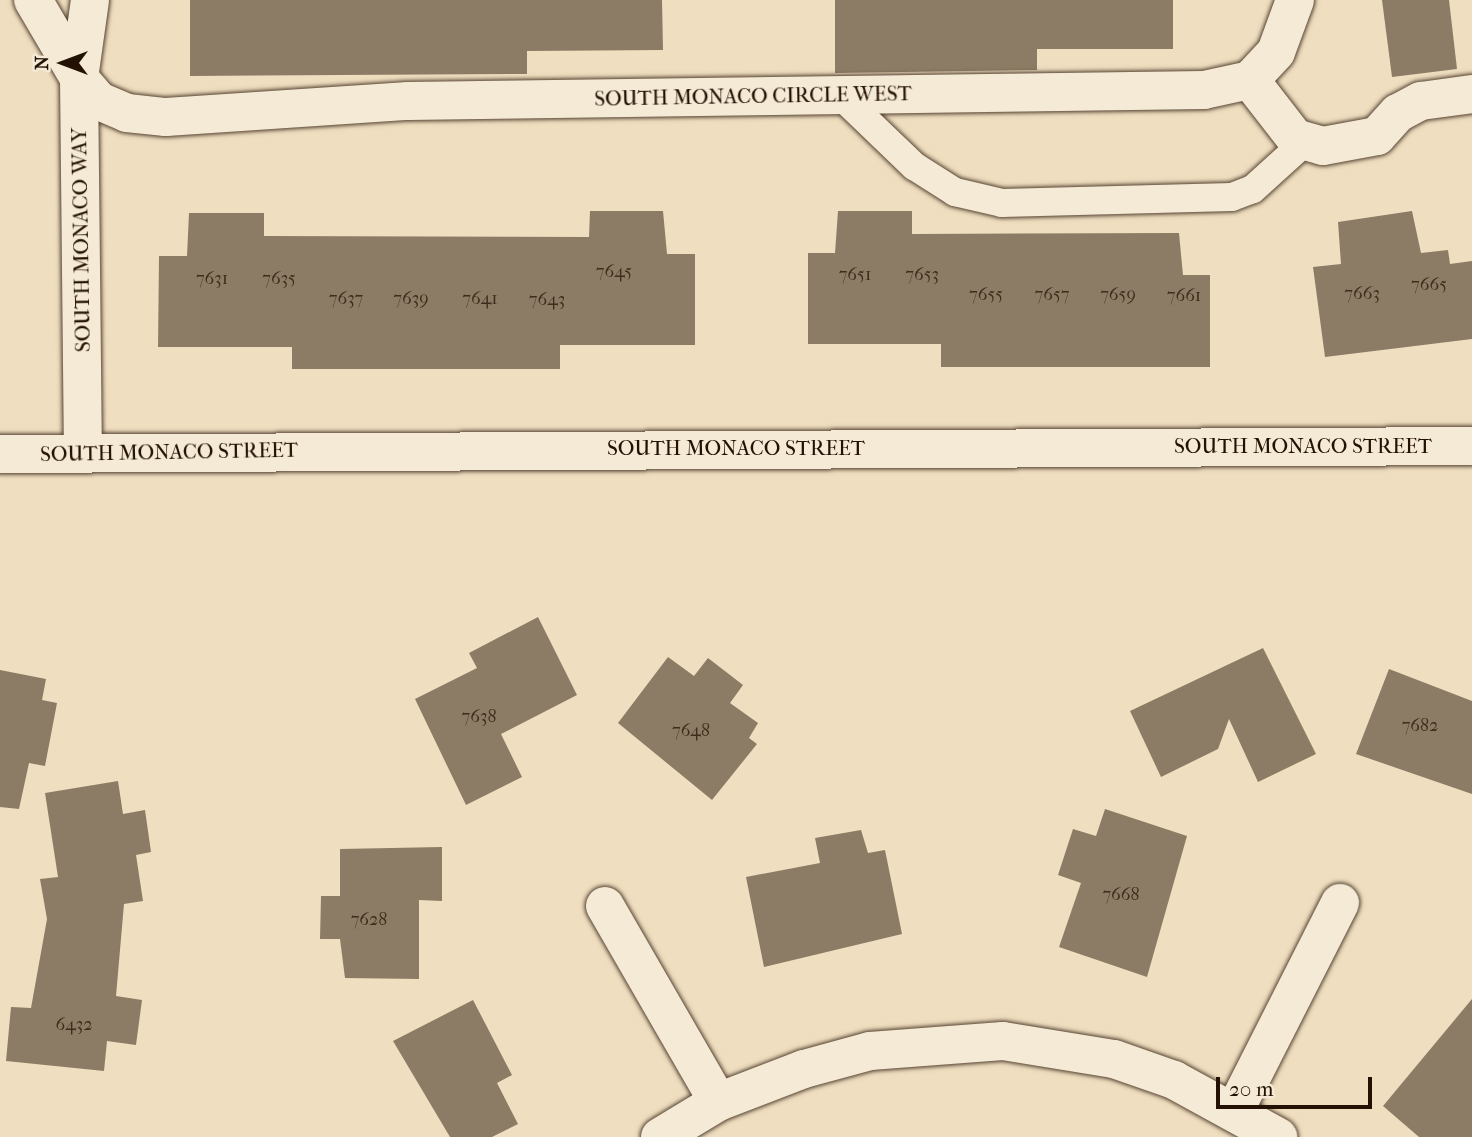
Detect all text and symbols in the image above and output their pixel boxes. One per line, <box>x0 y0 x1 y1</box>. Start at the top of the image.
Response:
north arrow <box>28 28 98 98</box>
text: N <box>31 56 53 70</box>
street label: SOUTH MONACO CIRCLE WEST <box>594 81 912 111</box>
street label: SOUTH MONACO WAY <box>66 128 96 352</box>
house number: 7645 <box>596 261 632 283</box>
house number: 7651 <box>839 264 871 286</box>
house number: 7653 <box>905 264 939 286</box>
house number: 7631 <box>196 268 228 290</box>
house number: 7635 <box>262 268 296 290</box>
house number: 7665 <box>1411 274 1447 296</box>
house number: 7663 <box>1344 283 1380 305</box>
house number: 7655 <box>969 284 1003 306</box>
house number: 7657 <box>1035 284 1069 306</box>
house number: 7659 <box>1100 284 1136 306</box>
house number: 7661 <box>1167 285 1201 307</box>
house number: 7637 <box>329 288 363 310</box>
house number: 7639 <box>393 288 429 310</box>
house number: 7641 <box>462 288 498 310</box>
house number: 7643 <box>529 289 565 311</box>
street label: SOUTH MONACO STREET <box>1174 433 1432 459</box>
street label: SOUTH MONACO STREET <box>607 435 865 461</box>
street label: SOUTH MONACO STREET <box>40 437 298 467</box>
house number: 7638 <box>462 706 496 728</box>
house number: 7682 <box>1402 715 1438 737</box>
house number: 7648 <box>672 720 710 742</box>
house number: 7668 <box>1102 884 1140 906</box>
house number: 7628 <box>351 909 387 931</box>
house number: 6432 <box>56 1014 92 1036</box>
scale bar <box>1220 1064 1376 1108</box>
text: 20 m <box>1229 1077 1273 1101</box>

